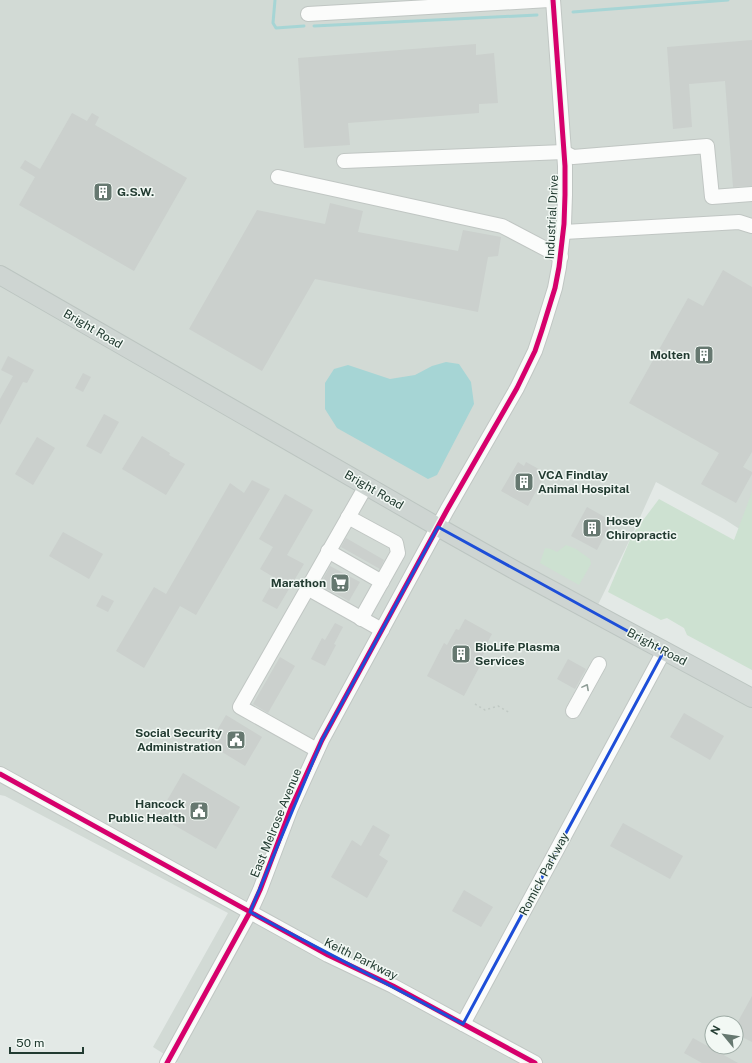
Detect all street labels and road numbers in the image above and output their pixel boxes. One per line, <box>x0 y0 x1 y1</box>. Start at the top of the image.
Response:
street label: Industrial Drive <box>543 174 561 260</box>
street label: Bright Road <box>61 306 125 352</box>
street label: Bright Road <box>342 467 406 513</box>
street label: Bright Road <box>625 625 689 669</box>
street label: East Melrose Avenue <box>248 766 304 880</box>
street label: Romick Parkway <box>516 830 572 918</box>
street label: Keith Parkway <box>322 935 401 983</box>

